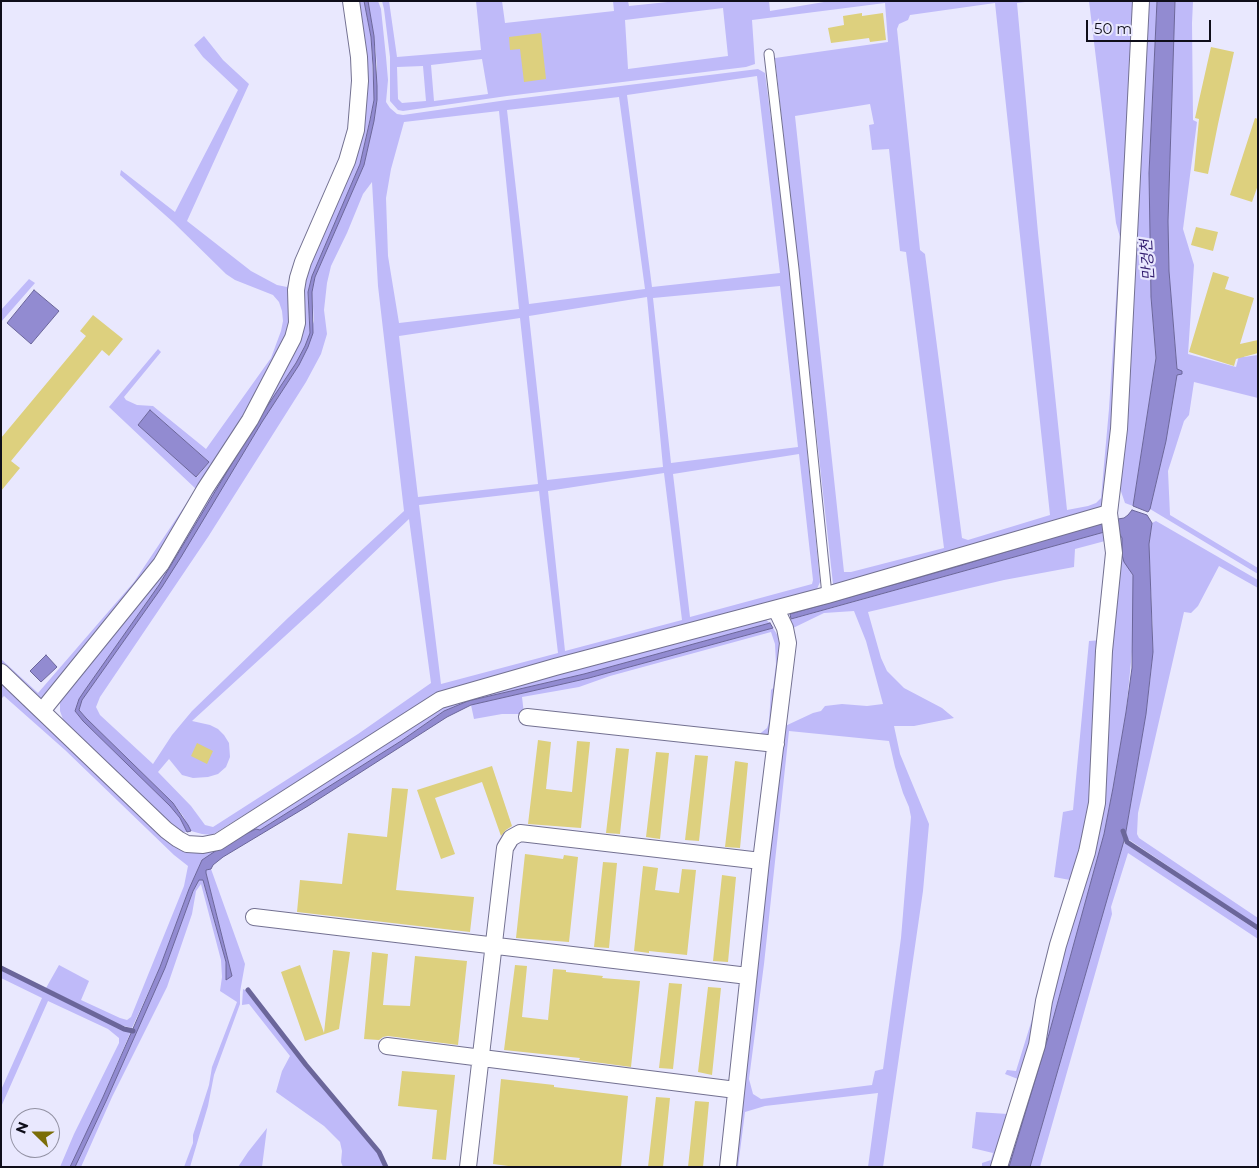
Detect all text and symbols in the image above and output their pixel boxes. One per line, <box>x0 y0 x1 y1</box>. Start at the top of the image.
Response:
scale bar <box>1089 10 1214 42</box>
text: 50 m <box>1094 19 1132 38</box>
water label: 만겅천 <box>1138 239 1158 281</box>
north arrow <box>10 1108 60 1158</box>
text: N <box>12 1119 32 1136</box>

